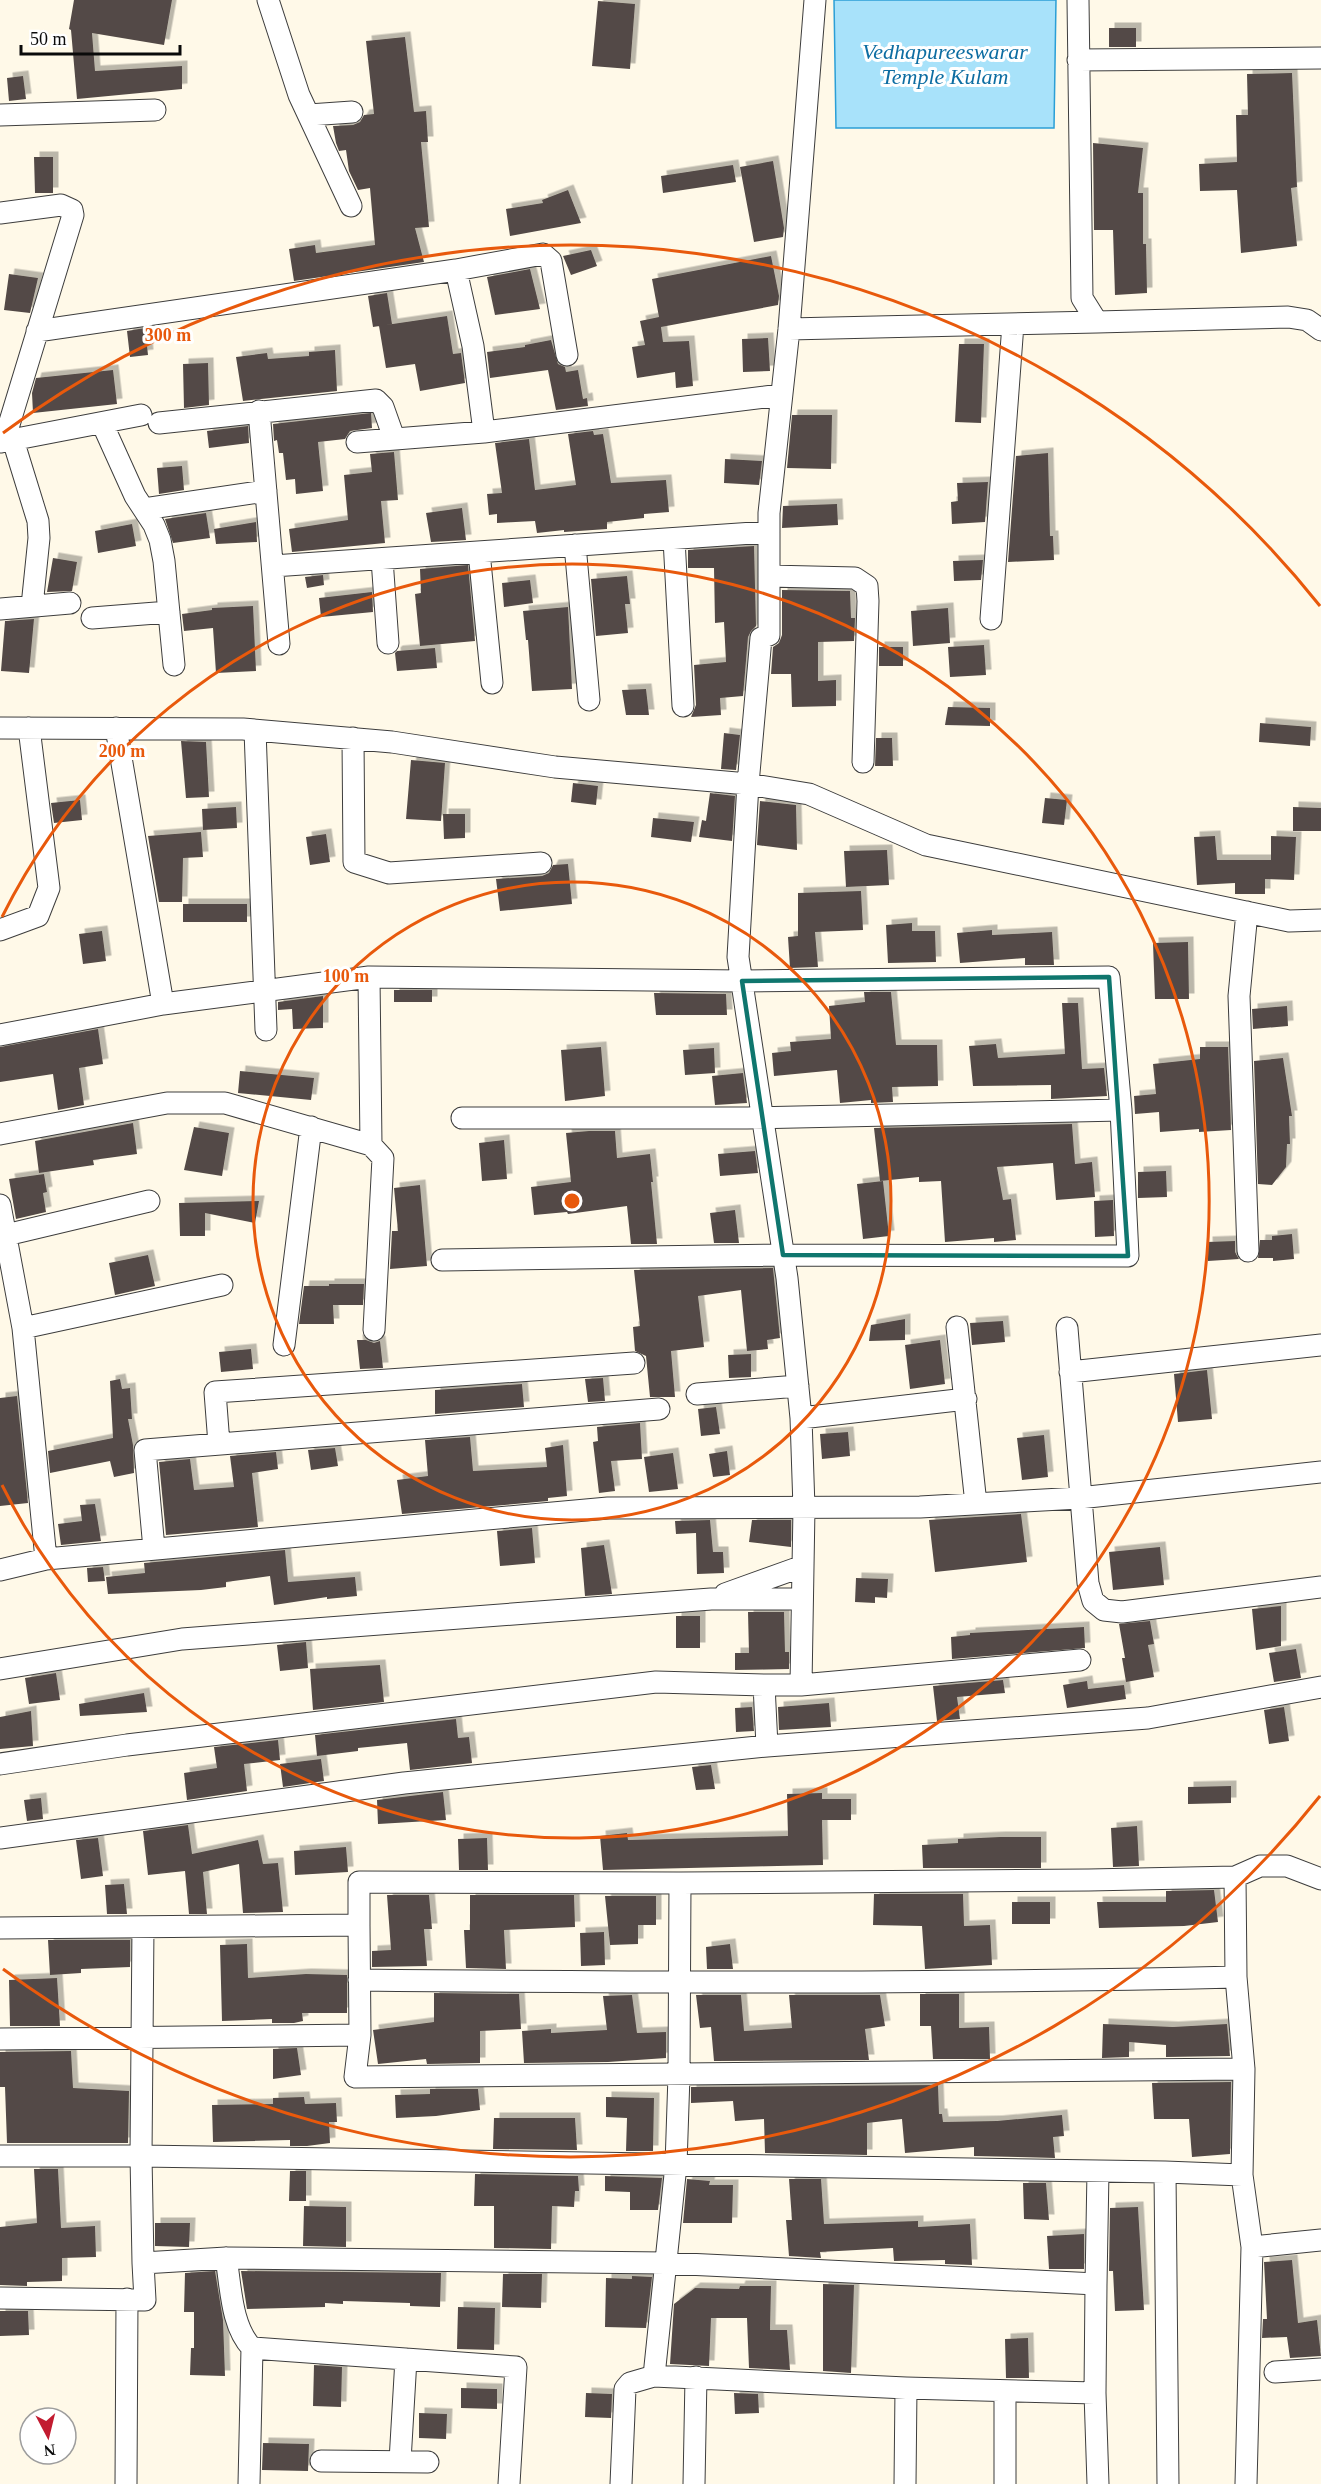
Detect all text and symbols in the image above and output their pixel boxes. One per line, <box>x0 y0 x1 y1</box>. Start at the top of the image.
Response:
scale bar <box>21 18 180 56</box>
text: 50 m <box>30 29 67 49</box>
water label: Vedhapureeswarar Temple Kulam <box>862 39 1028 89</box>
text: 300 m <box>145 325 191 345</box>
text: 200 m <box>99 741 145 761</box>
text: 100 m <box>323 966 369 986</box>
centre of rings <box>562 1191 582 1211</box>
north arrow <box>18 2406 78 2466</box>
text: N <box>43 2441 57 2460</box>

